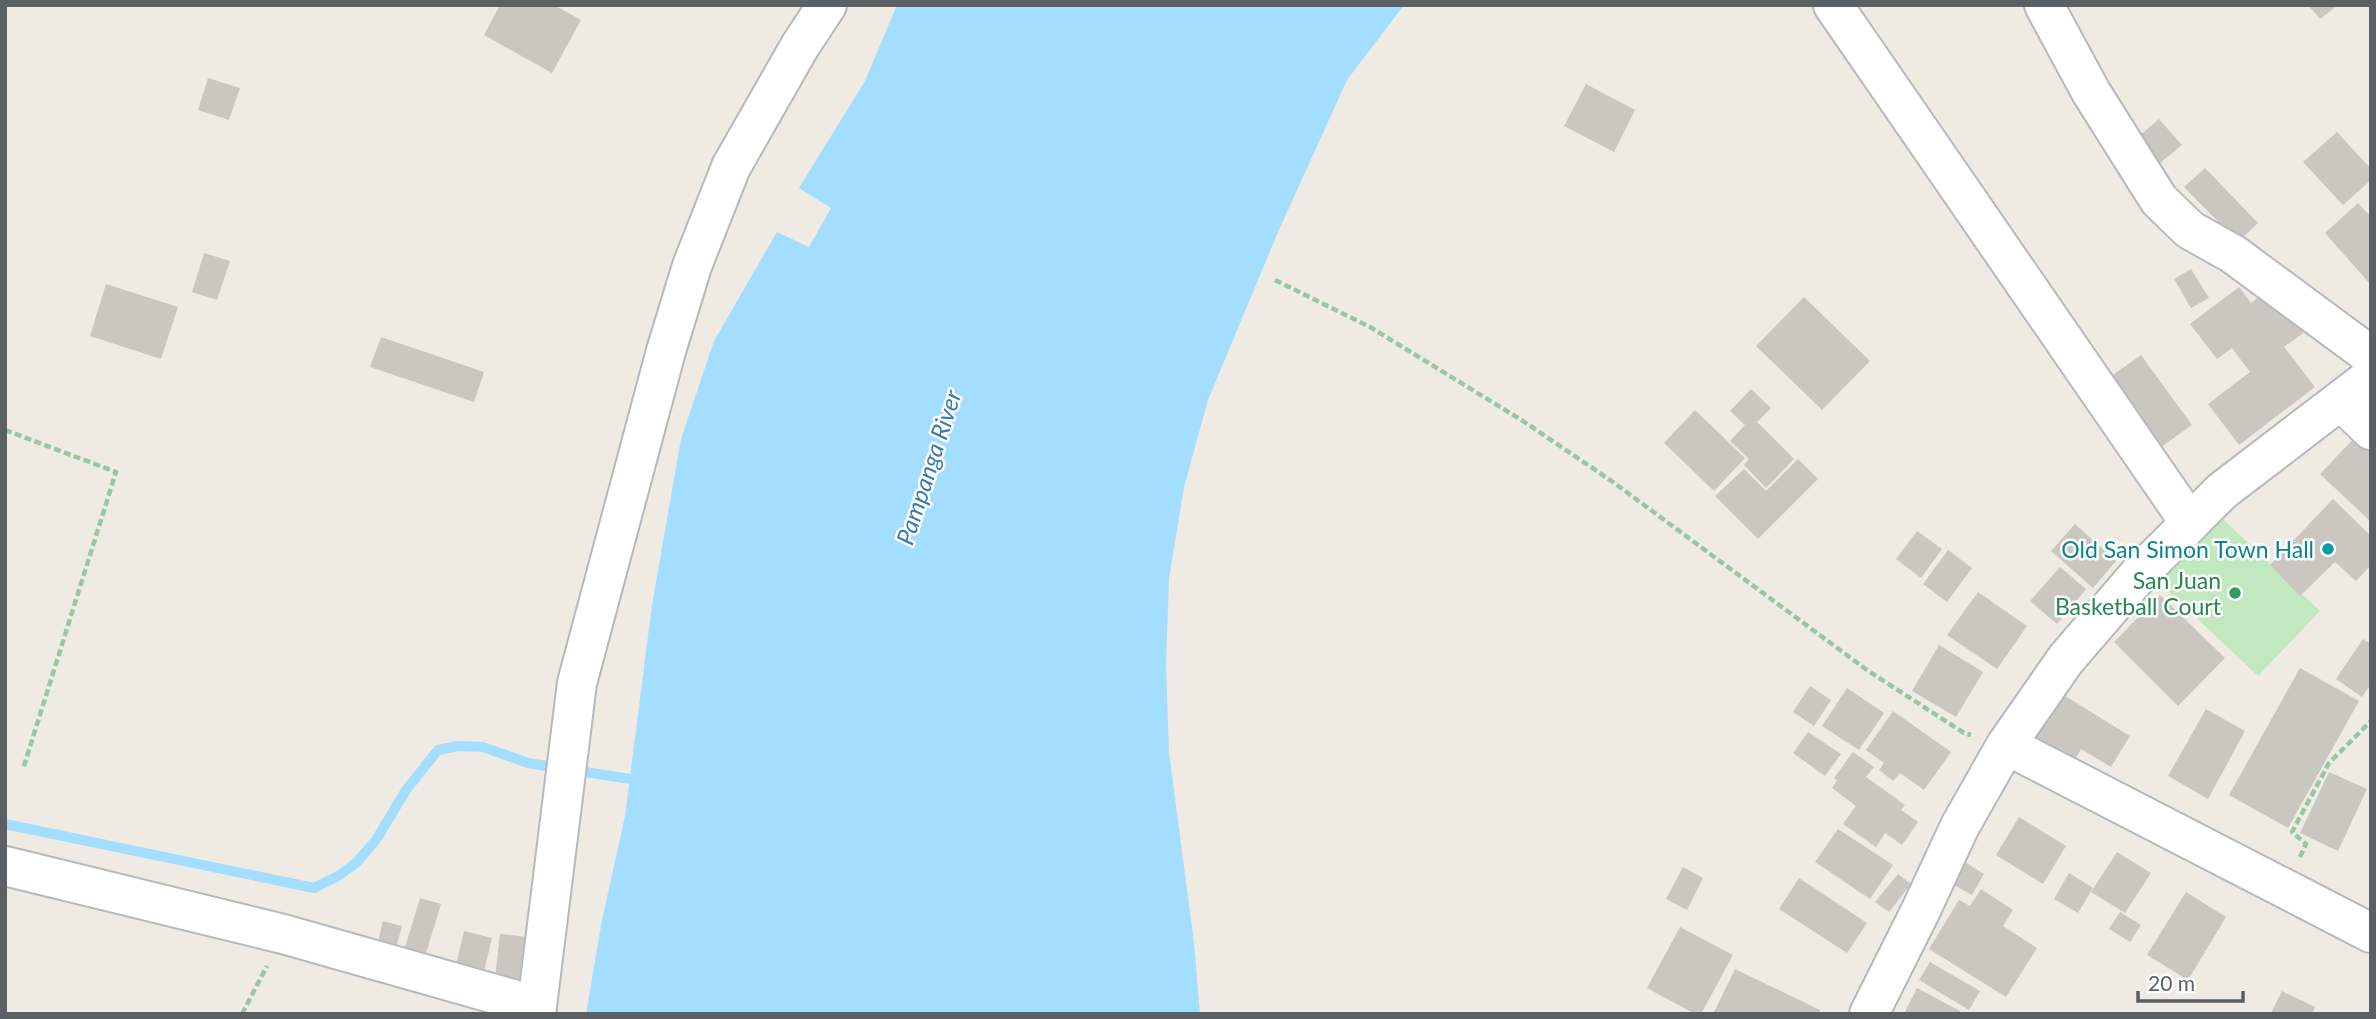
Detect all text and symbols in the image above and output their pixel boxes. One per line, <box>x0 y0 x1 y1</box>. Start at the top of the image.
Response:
water label: Pampanga River <box>889 385 967 548</box>
place label: Old San Simon Town Hall <box>2061 535 2314 563</box>
marker: Old San Simon Town Hall <box>2320 541 2336 557</box>
place label: San Juan Basketball Court <box>2055 566 2222 620</box>
marker: San Juan Basketball Court <box>2227 585 2243 601</box>
scale bar <box>2138 960 2243 1004</box>
text: 20 m <box>2148 970 2195 995</box>

